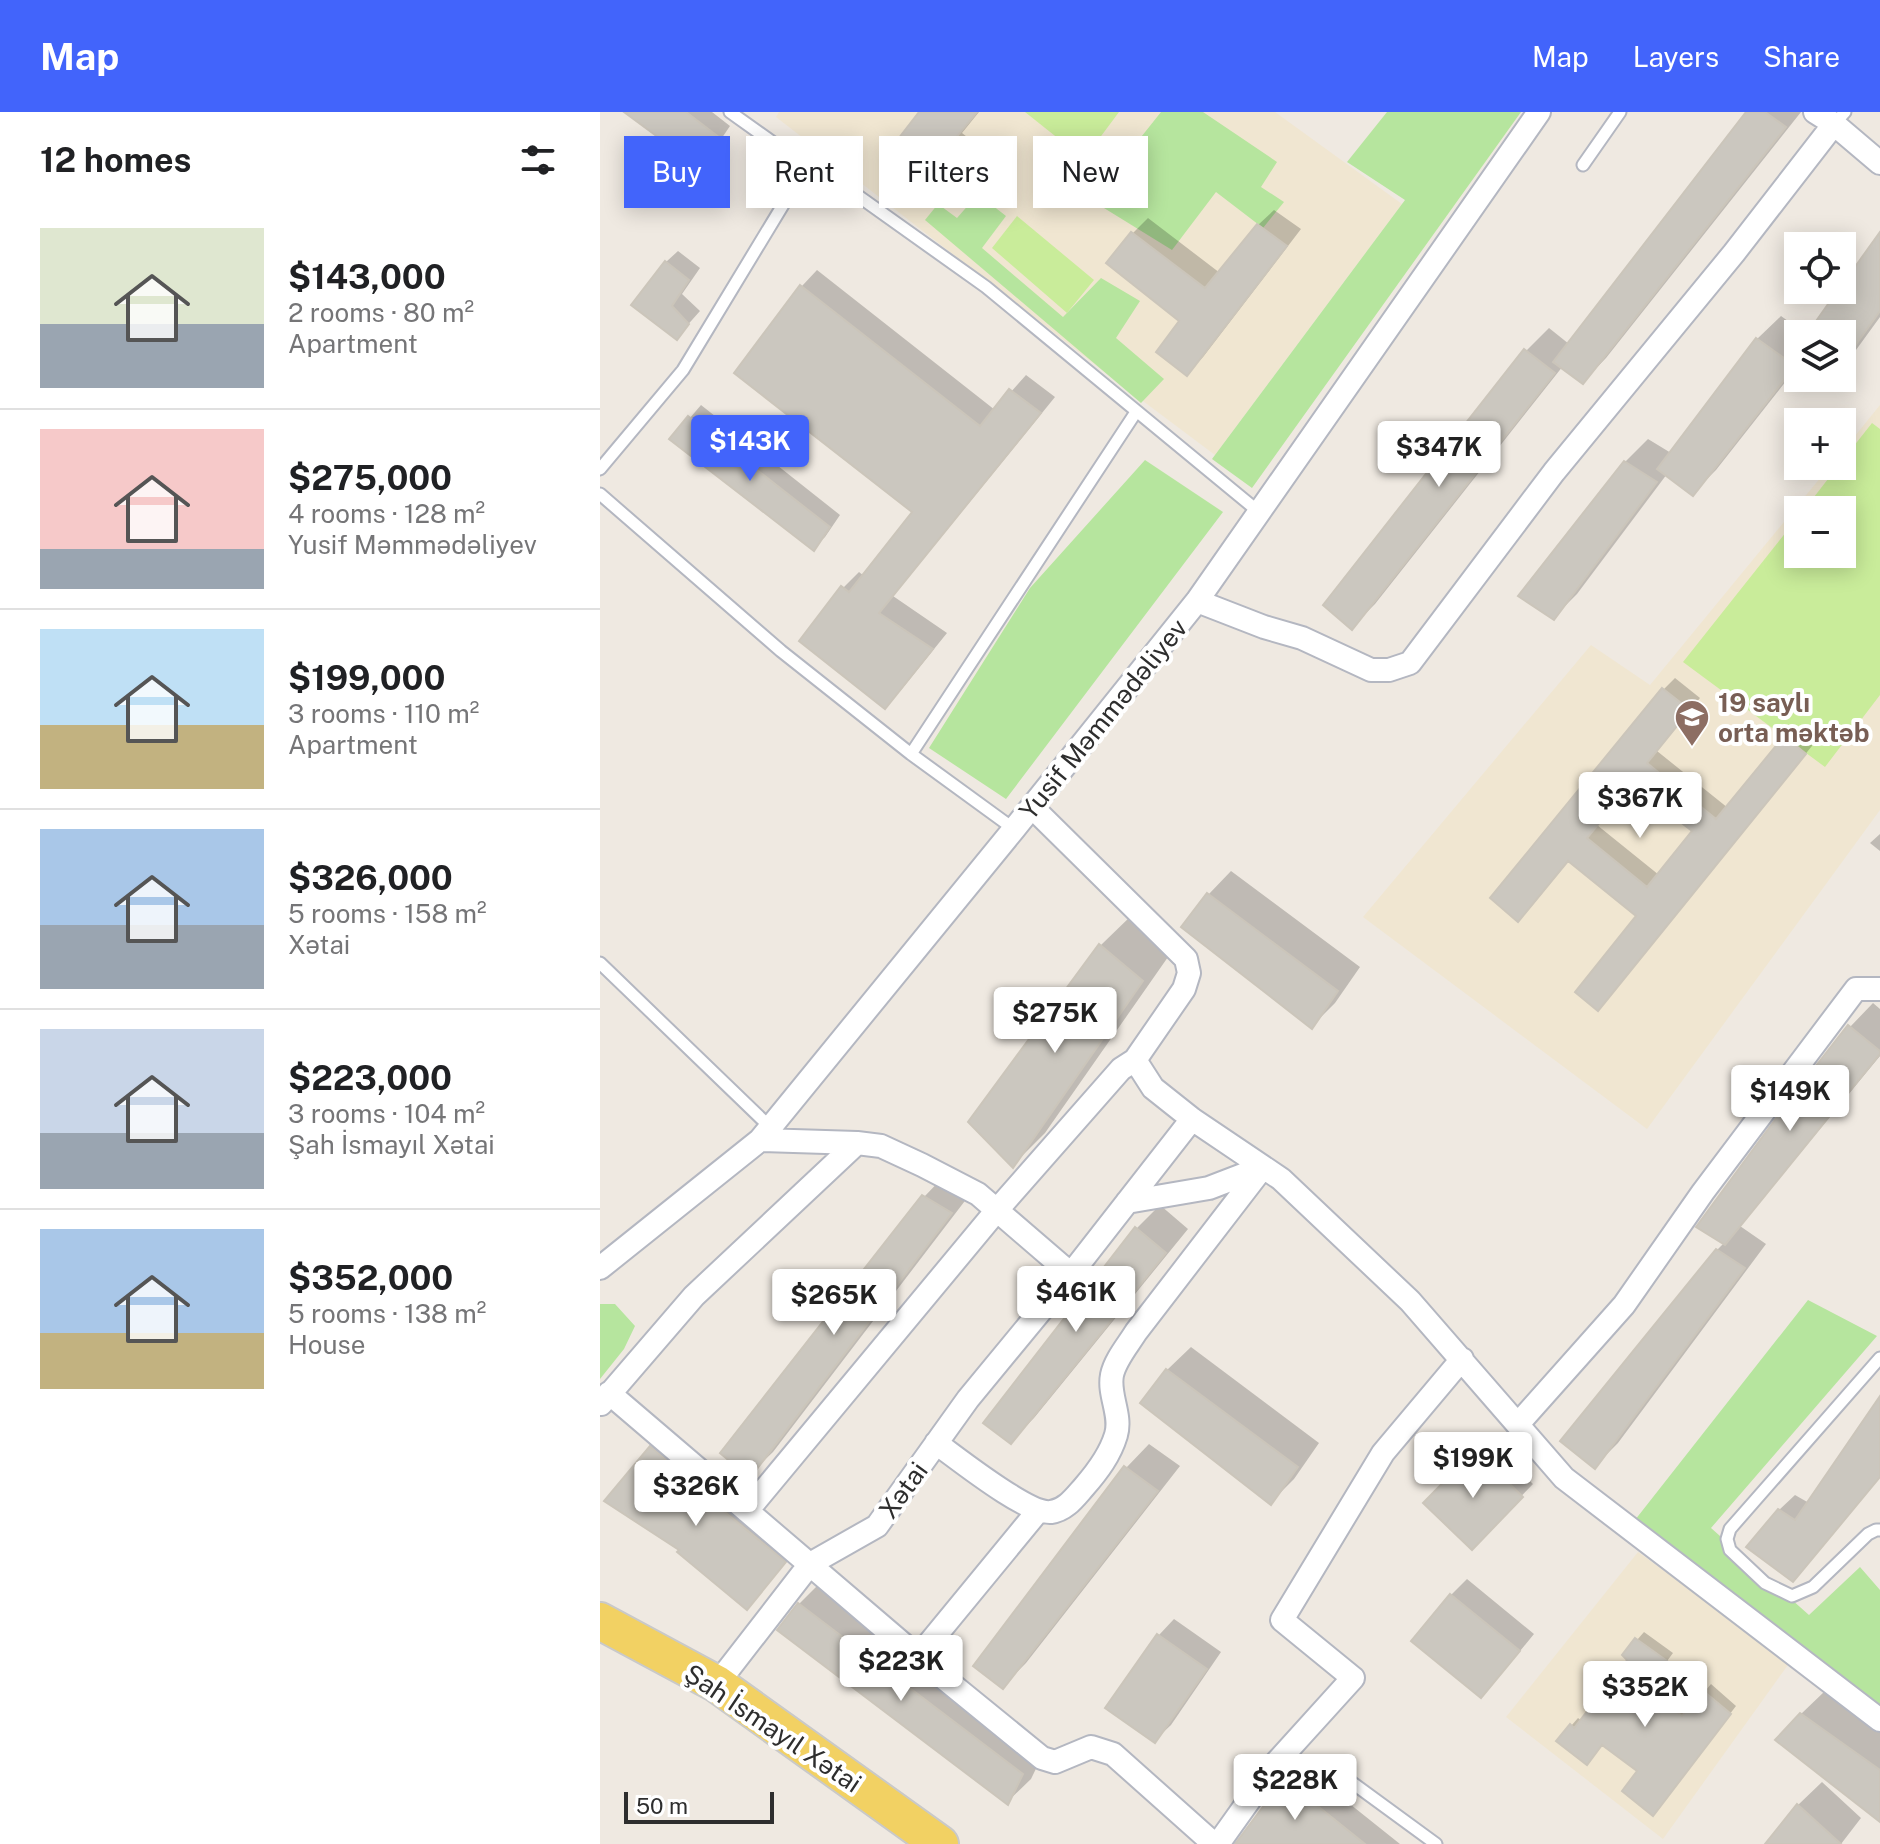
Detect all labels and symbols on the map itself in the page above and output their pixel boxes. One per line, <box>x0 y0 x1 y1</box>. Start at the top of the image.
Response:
pin: $143K <box>694 415 806 483</box>
pin: $347K <box>1383 421 1495 489</box>
street label: Yusif Məmmədəliyev <box>1013 613 1193 825</box>
place label: 19 saylı orta məktəb <box>1718 687 1870 748</box>
school or university icon: 19 saylı orta məktəb <box>1673 698 1711 748</box>
pin: $367K <box>1584 772 1696 840</box>
pin: $275K <box>999 987 1111 1055</box>
pin: $149K <box>1734 1065 1846 1133</box>
pin: $461K <box>1020 1266 1132 1334</box>
pin: $265K <box>778 1269 890 1337</box>
pin: $199K <box>1417 1432 1529 1500</box>
street label: Xətai <box>872 1456 934 1524</box>
pin: $326K <box>640 1460 752 1528</box>
pin: $223K <box>845 1635 957 1703</box>
street label: Şah İsmayıl Xətai <box>679 1657 867 1799</box>
pin: $352K <box>1589 1661 1701 1729</box>
pin: $228K <box>1239 1754 1351 1822</box>
scale bar <box>624 1788 774 1824</box>

